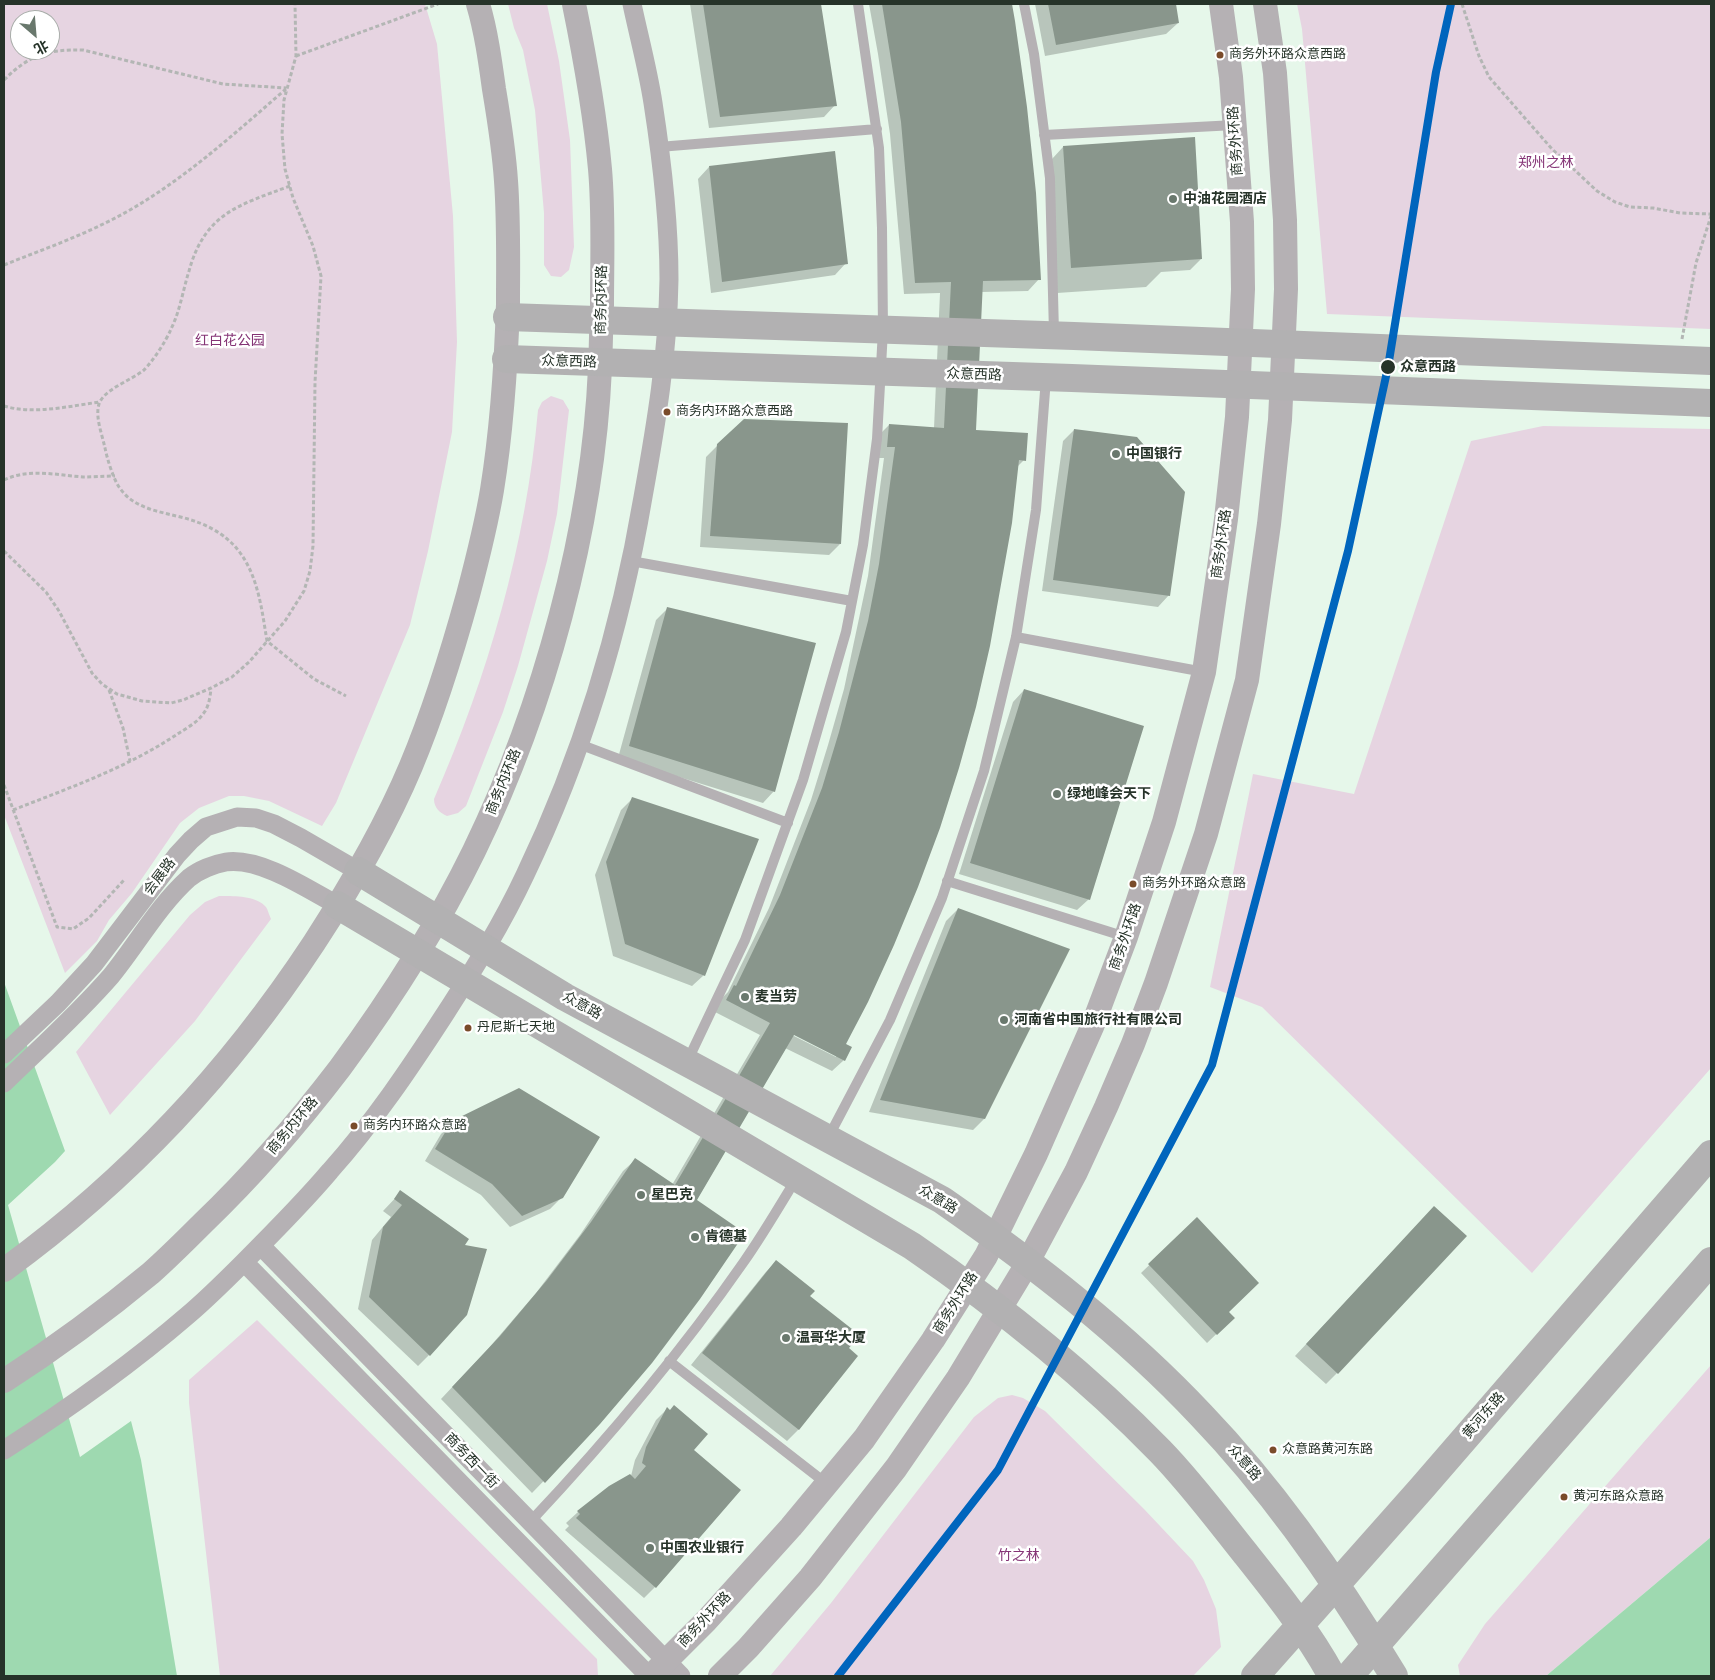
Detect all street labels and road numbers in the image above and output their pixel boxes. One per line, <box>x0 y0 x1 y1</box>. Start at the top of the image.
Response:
street label: 商务外环路 <box>1225 105 1247 177</box>
street label: 商务内环路 <box>593 265 611 335</box>
street label: 众意西路 <box>541 353 597 371</box>
street label: 众意西路 <box>946 366 1002 384</box>
street label: 商务外环路 <box>1209 508 1235 580</box>
street label: 商务内环路 <box>483 746 525 818</box>
street label: 会展路 <box>141 855 179 899</box>
street label: 商务外环路 <box>1107 901 1145 973</box>
street label: 众意路 <box>560 988 604 1024</box>
street label: 商务内环路 <box>264 1094 322 1158</box>
street label: 众意路 <box>916 1182 960 1218</box>
street label: 商务外环路 <box>930 1269 982 1337</box>
street label: 黄河东路 <box>1459 1389 1509 1443</box>
street label: 商务西一街 <box>441 1430 501 1492</box>
street label: 众意路 <box>1224 1442 1264 1484</box>
street label: 商务外环路 <box>675 1589 735 1651</box>

